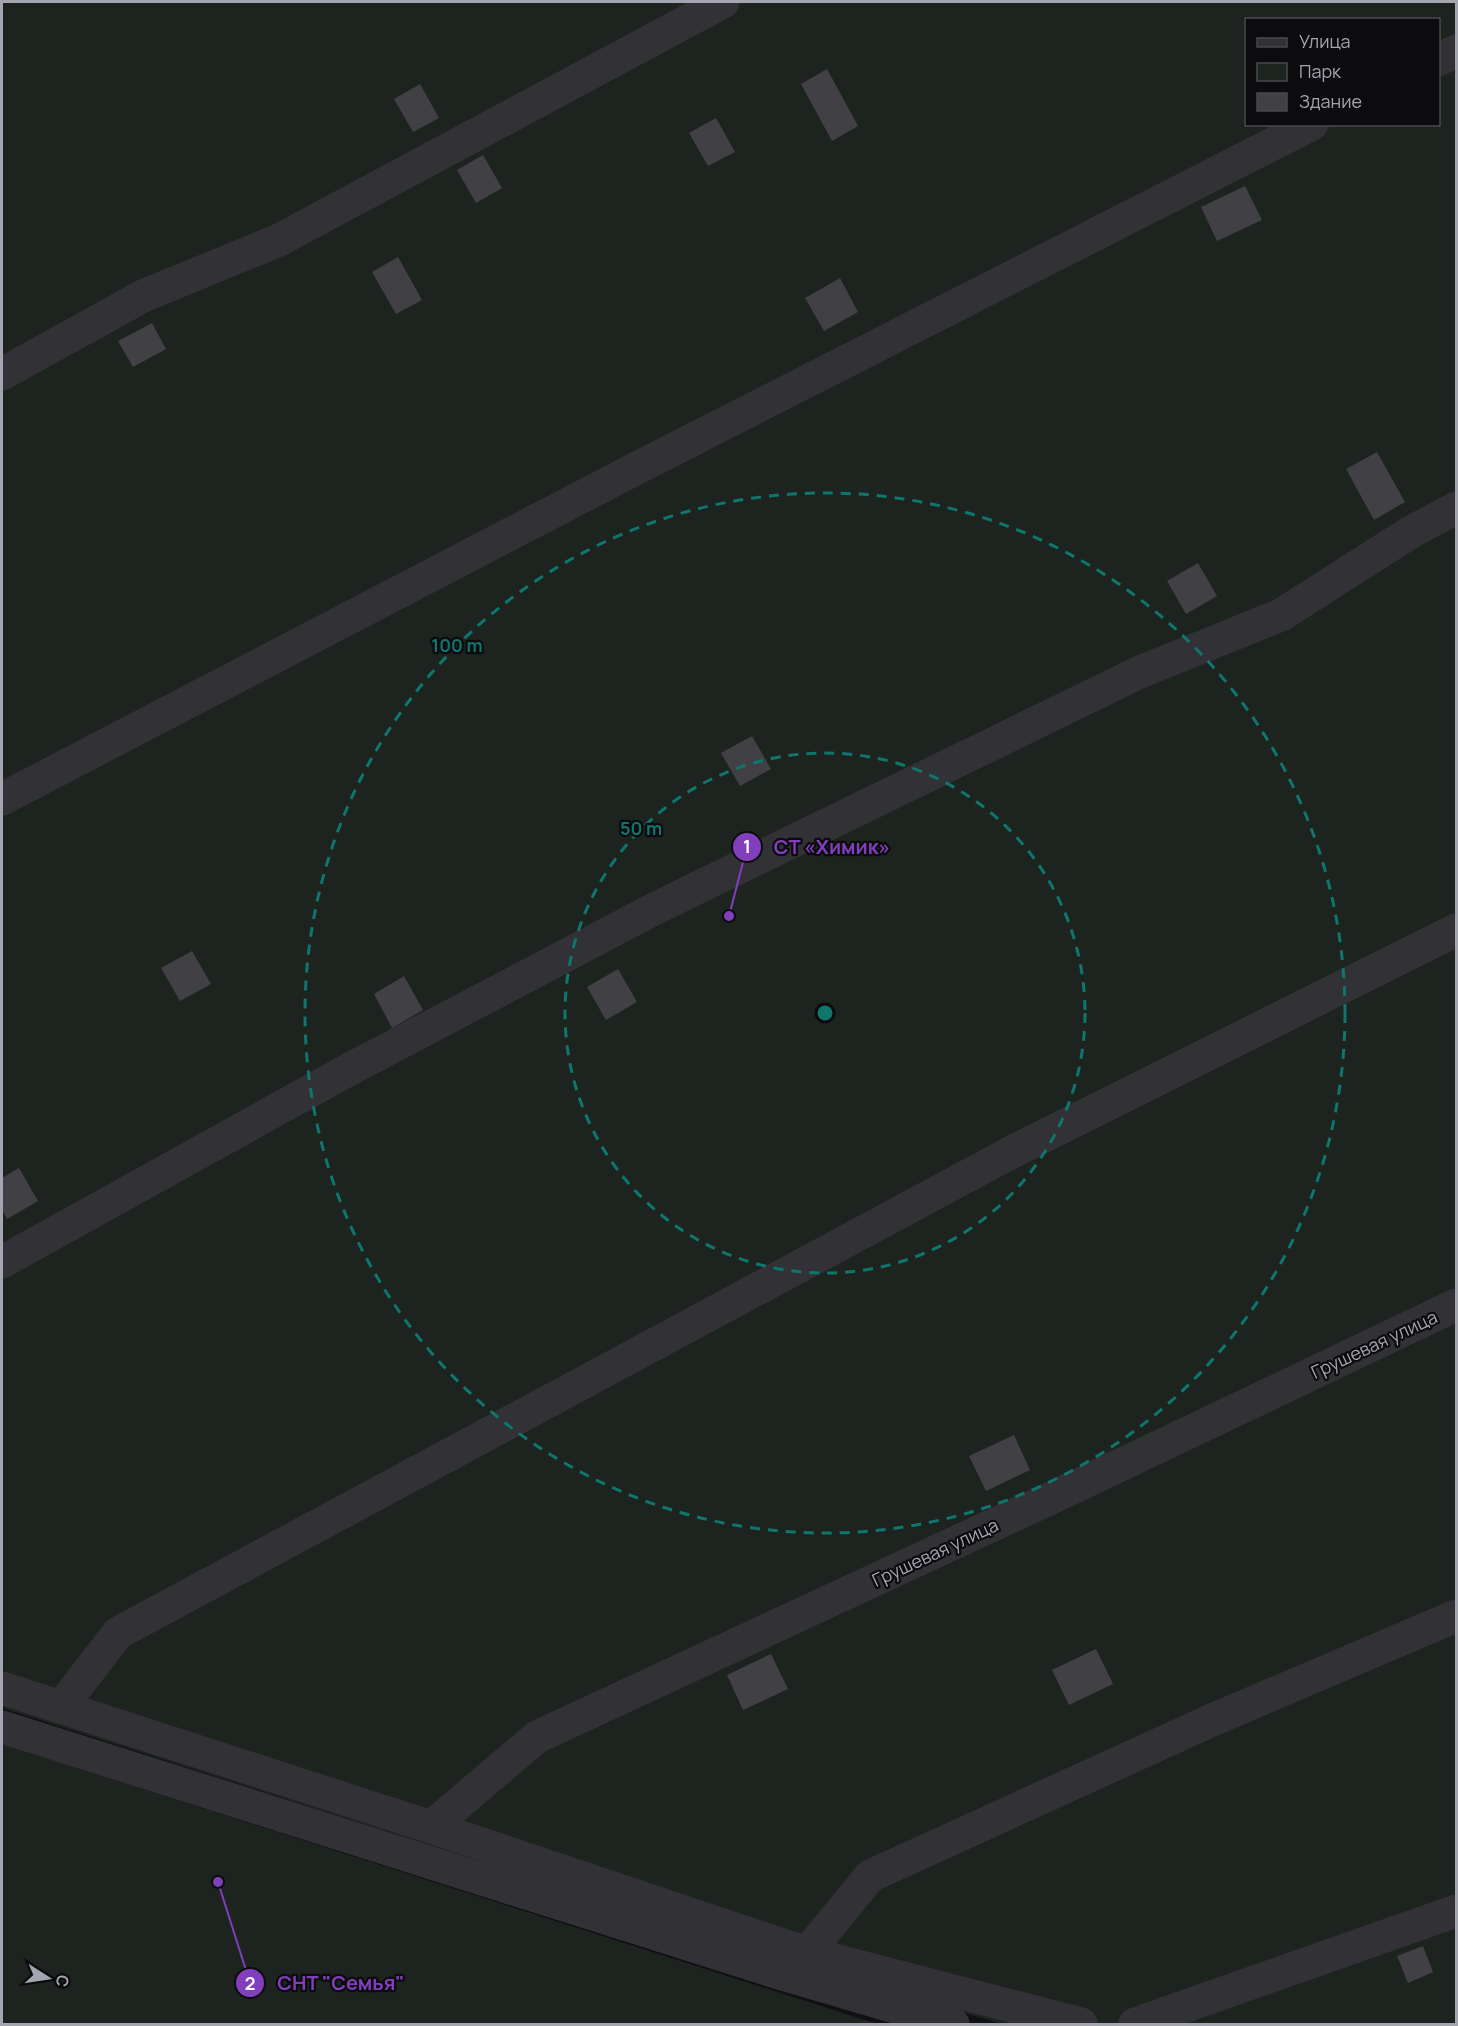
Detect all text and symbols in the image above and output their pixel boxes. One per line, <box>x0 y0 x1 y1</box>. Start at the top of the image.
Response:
legend <box>1245 18 1440 126</box>
text: Улица <box>1299 29 1351 53</box>
text: Парк <box>1299 59 1342 83</box>
text: Здание <box>1299 89 1362 113</box>
text: 100 m <box>431 633 483 657</box>
text: 50 m <box>620 816 662 840</box>
callout: СТ «Химик» <box>732 828 903 866</box>
text: СТ «Химик» <box>774 833 890 860</box>
text: 1 <box>743 834 751 858</box>
centre of rings <box>815 1003 835 1023</box>
street label: Грушевая улица <box>1307 1304 1441 1384</box>
street label: Грушевая улица <box>868 1512 1002 1592</box>
north arrow <box>18 1948 78 2008</box>
callout: СНТ "Семья" <box>235 1964 417 2002</box>
text: СНТ "Семья" <box>277 1969 405 1996</box>
text: 2 <box>245 1971 255 1995</box>
text: С <box>51 1973 75 1989</box>

